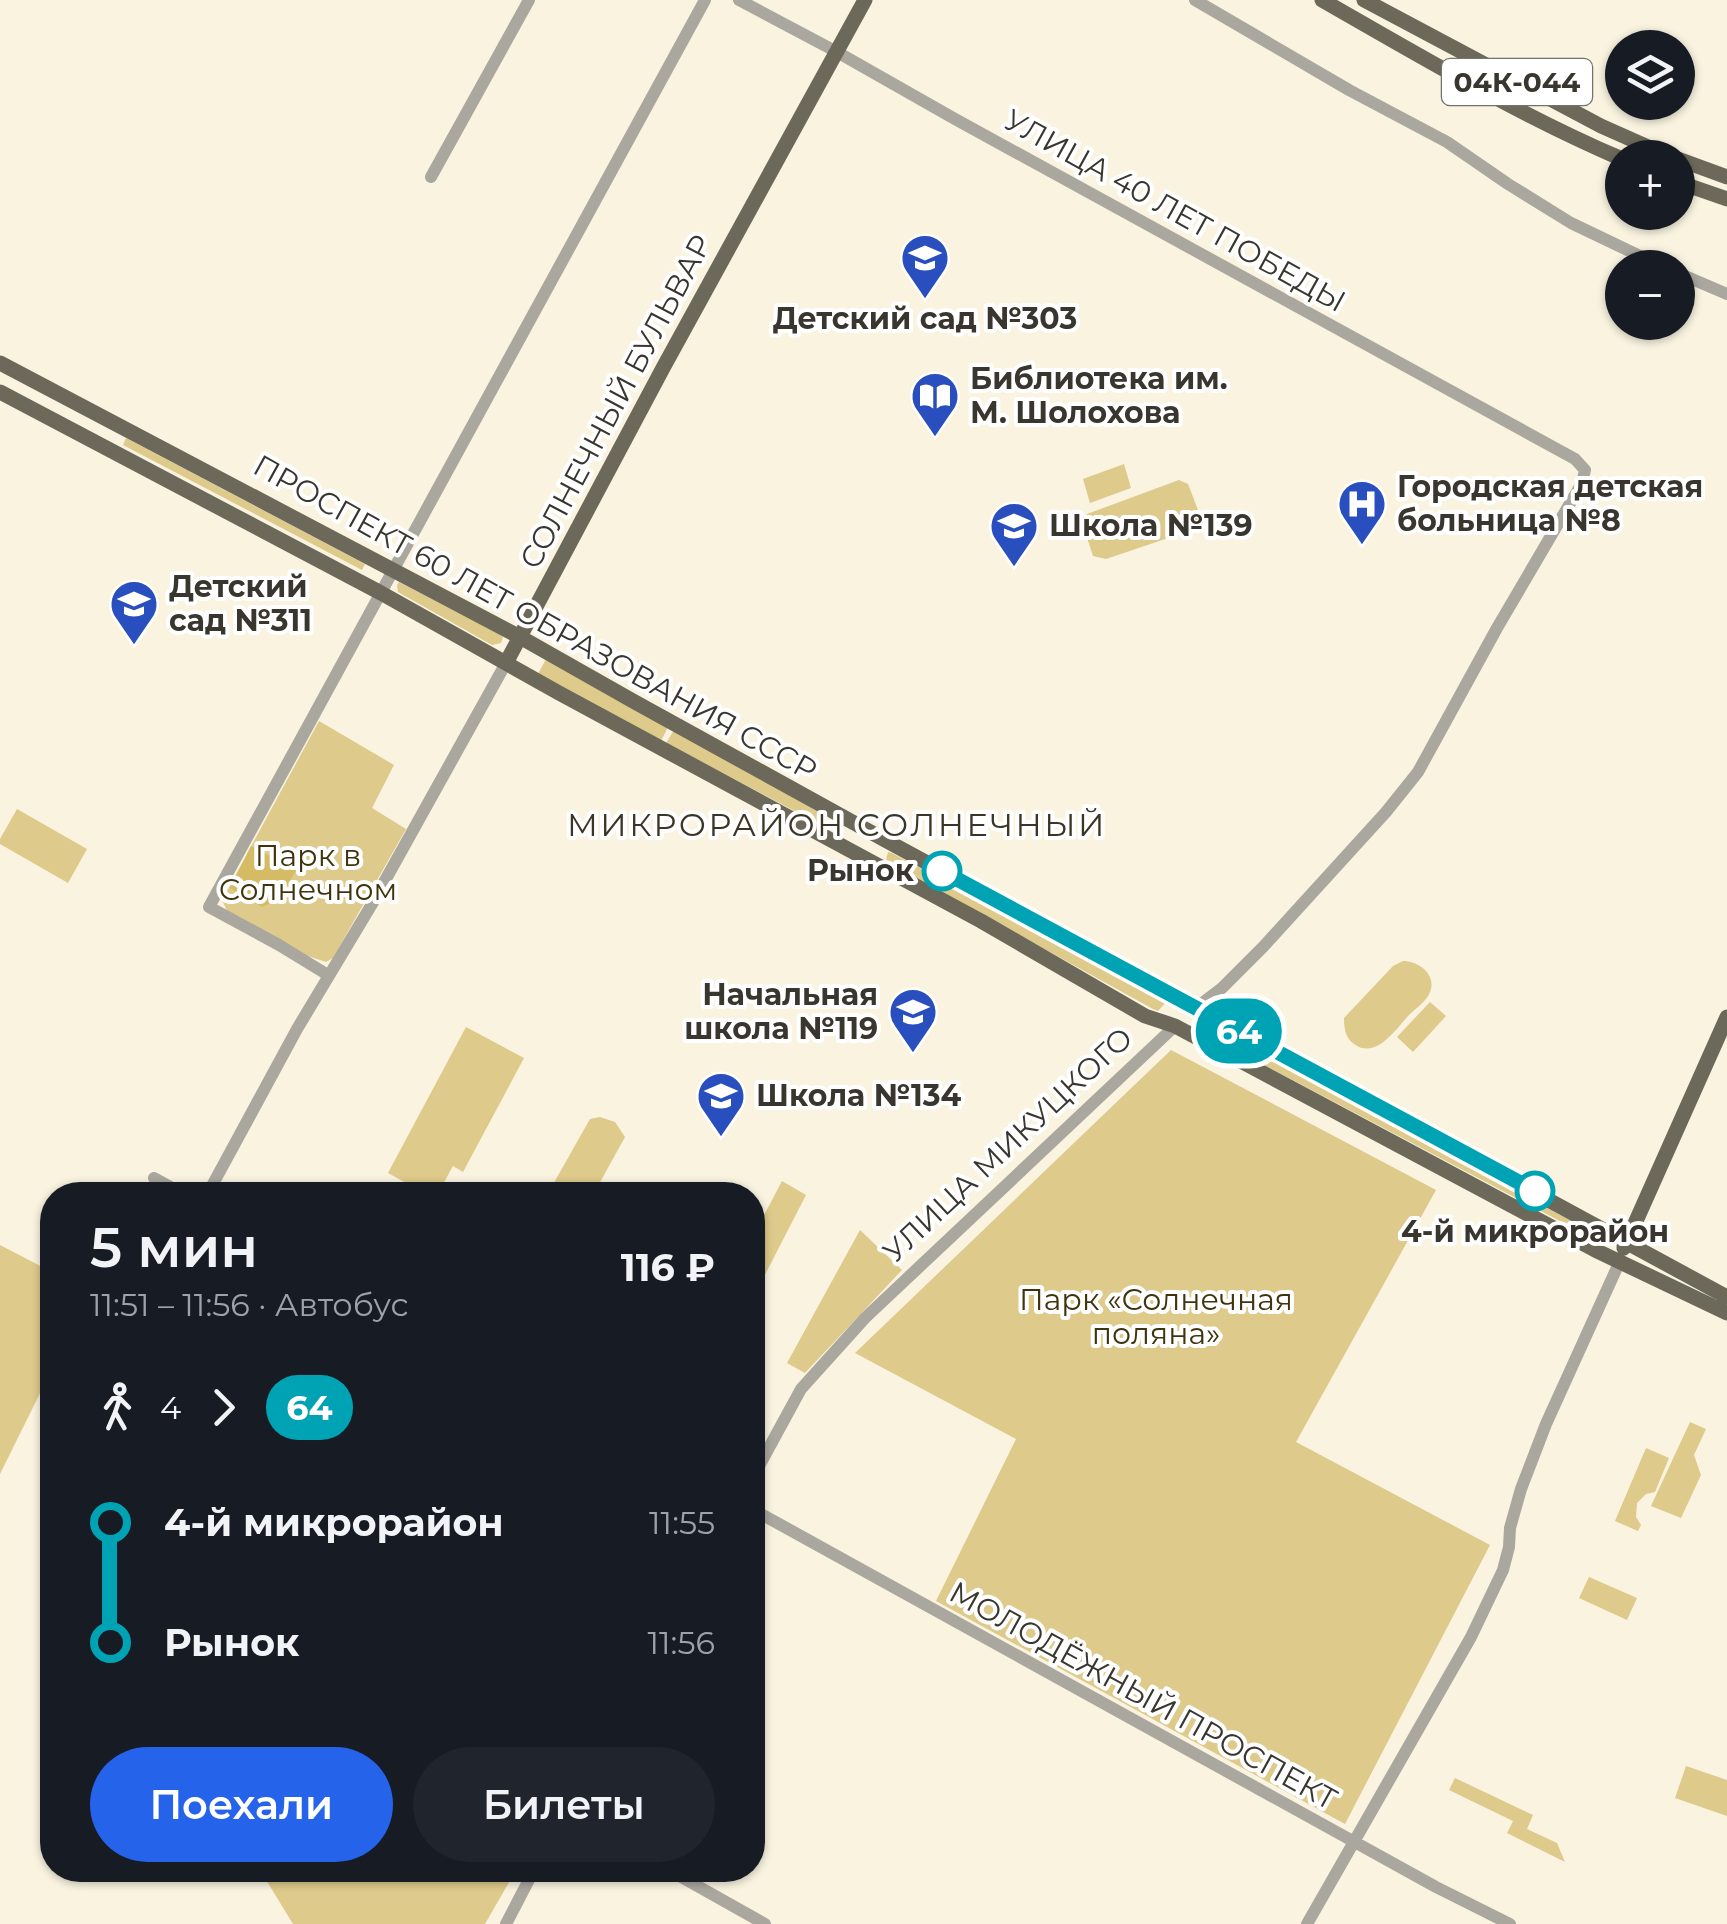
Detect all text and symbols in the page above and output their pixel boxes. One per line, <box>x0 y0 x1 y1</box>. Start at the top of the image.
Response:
map controls <box>1605 30 1695 340</box>
button: layers <box>1605 30 1695 120</box>
road number: 04К-044 <box>1442 59 1592 105</box>
street label: УЛИЦА 40 ЛЕТ ПОБЕДЫ <box>998 101 1352 320</box>
button: + <box>1605 140 1695 230</box>
street label: СОЛНЕЧНЫЙ БУЛЬВАР <box>512 228 719 575</box>
school or university icon: Детский сад №303 <box>899 232 951 300</box>
button: − <box>1605 250 1695 340</box>
place label: Детский сад №303 <box>773 300 1077 337</box>
place label: Библиотека им. М. Шолохова <box>970 360 1228 431</box>
library icon: Библиотека им. М. Шолохова <box>909 370 961 438</box>
street label: ПРОСПЕКТ 60 ЛЕТ ОБРАЗОВАНИЯ СССР <box>247 447 823 789</box>
place label: Городская детская больница №8 <box>1397 468 1703 539</box>
hospital icon: Городская детская больница №8 <box>1336 478 1388 546</box>
school or university icon: Школа №139 <box>988 500 1040 568</box>
place label: Школа №139 <box>1049 507 1253 544</box>
place label: Детский сад №311 <box>169 568 312 639</box>
school or university icon: Детский сад №311 <box>108 578 160 646</box>
district label: МИКРОРАЙОН СОЛНЕЧНЫЙ <box>567 805 1107 844</box>
park label: Парк в Солнечном <box>219 837 397 908</box>
place label: Рынок <box>807 852 915 889</box>
marker: Рынок <box>923 852 961 890</box>
place label: Начальная школа №119 <box>684 976 878 1047</box>
school or university icon: Начальная школа №119 <box>887 986 939 1054</box>
line badge: 64 <box>1194 998 1284 1064</box>
text: 64 <box>1216 1010 1262 1053</box>
street label: УЛИЦА МИКУЦКОГО <box>875 1019 1140 1270</box>
school or university icon: Школа №134 <box>695 1070 747 1138</box>
place label: Школа №134 <box>756 1077 961 1114</box>
marker: 4-й микрорайон <box>1516 1172 1554 1210</box>
place label: 4-й микрорайон <box>1401 1213 1669 1250</box>
text: 5 мин <box>90 1214 258 1281</box>
text: 116 ₽ <box>621 1244 715 1291</box>
park label: Парк «Солнечная поляна» <box>1019 1281 1293 1352</box>
text: 11:51 – 11:56 · Автобус <box>90 1285 409 1324</box>
icon: walk <box>90 1380 145 1435</box>
icon: forward <box>196 1380 251 1435</box>
text: 64 <box>286 1386 333 1429</box>
text: 4 <box>160 1388 181 1427</box>
text: 4-й микрорайон <box>164 1499 504 1546</box>
text: 11:55 <box>649 1503 715 1542</box>
street label: МОЛОДЁЖНЫЙ ПРОСПЕКТ <box>943 1573 1344 1818</box>
text: Рынок <box>164 1619 299 1666</box>
text: 11:56 <box>648 1623 715 1662</box>
button: Поехали <box>90 1747 393 1862</box>
button: Билеты <box>413 1747 715 1862</box>

